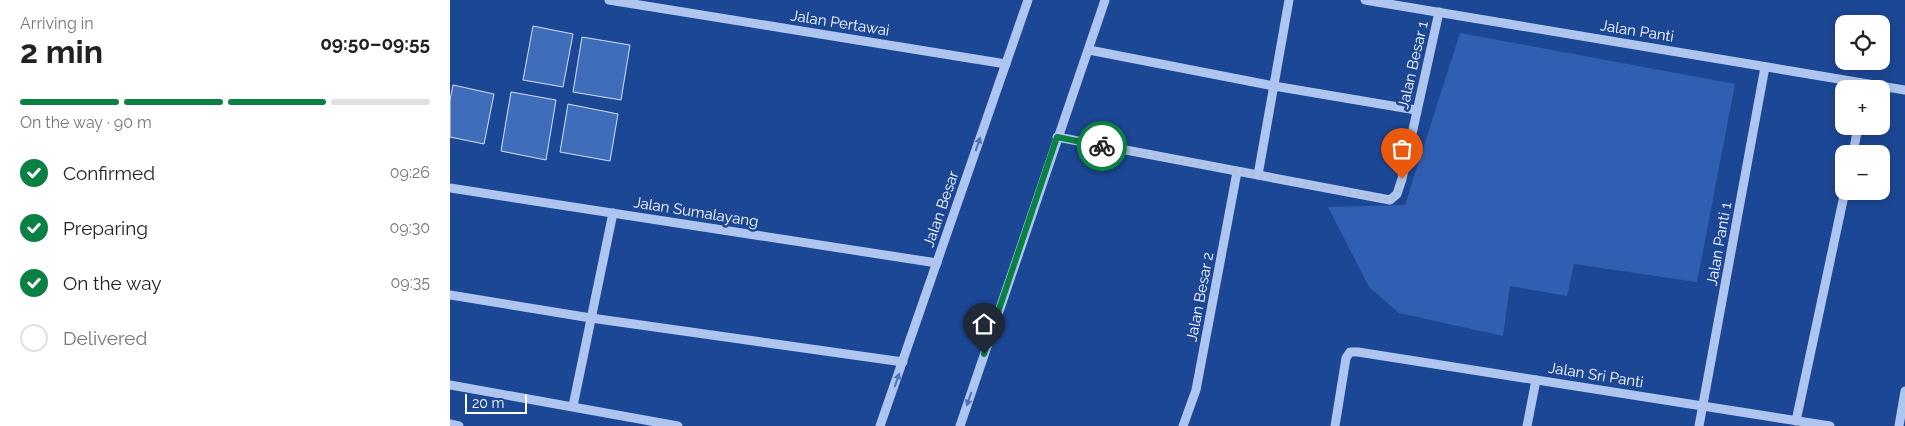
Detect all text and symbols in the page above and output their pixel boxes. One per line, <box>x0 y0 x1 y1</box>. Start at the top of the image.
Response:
street label: Jalan Pertawai <box>789 6 891 40</box>
text: Arriving in <box>20 14 94 33</box>
map controls <box>1835 15 1890 200</box>
button: locate <box>1835 15 1890 70</box>
street label: Jalan Panti <box>1599 16 1675 46</box>
street label: Jalan Besar 1 <box>1394 19 1432 111</box>
text: 09:50–09:55 <box>320 32 430 54</box>
text: 2 min <box>20 33 103 70</box>
button: + <box>1835 80 1890 135</box>
text: On the way · 90 m <box>20 113 152 132</box>
courier <box>1077 121 1127 171</box>
pin <box>1381 128 1423 179</box>
icon: bike <box>1088 132 1116 160</box>
icon: bag <box>1388 135 1416 163</box>
one-way arrow <box>975 136 983 151</box>
button: − <box>1835 145 1890 200</box>
icon: check <box>20 159 48 187</box>
text: Confirmed <box>63 162 155 184</box>
text: 09:26 <box>390 163 430 182</box>
street label: Jalan Besar <box>920 168 963 250</box>
street label: Jalan Sumalayang <box>632 193 760 231</box>
street label: Jalan Panti 1 <box>1703 200 1735 287</box>
icon: check <box>20 214 48 242</box>
text: Preparing <box>63 217 148 239</box>
text: 09:30 <box>389 218 430 237</box>
street label: Jalan Besar 2 <box>1182 251 1218 343</box>
icon: check <box>20 269 48 297</box>
text: On the way <box>63 272 162 294</box>
text: 09:35 <box>391 273 430 292</box>
pin <box>963 303 1005 354</box>
icon: home <box>970 310 998 338</box>
text: Delivered <box>63 327 147 349</box>
street label: Jalan Sri Panti <box>1547 359 1645 391</box>
one-way arrow <box>893 372 901 387</box>
scale bar <box>465 391 528 414</box>
one-way arrow <box>965 391 972 406</box>
text: 20 m <box>472 395 504 411</box>

